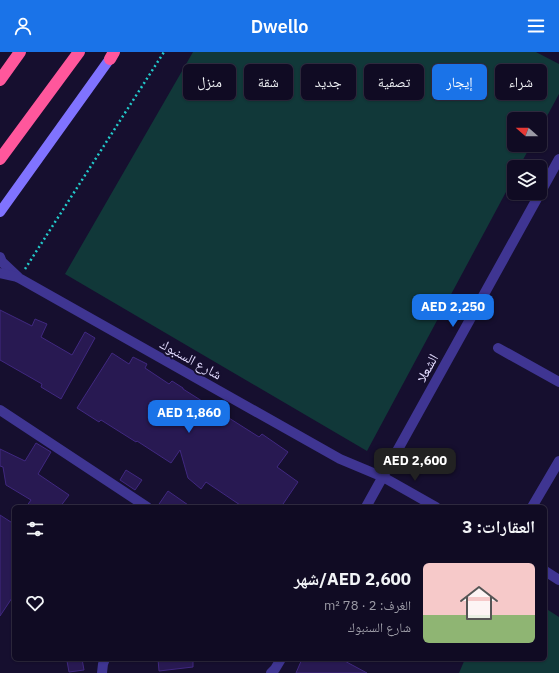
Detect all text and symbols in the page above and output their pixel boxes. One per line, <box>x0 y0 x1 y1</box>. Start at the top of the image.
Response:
icon: person <box>12 15 34 37</box>
text: Dwello <box>251 15 308 38</box>
icon: menu <box>525 15 547 37</box>
chip: منزل <box>183 64 236 100</box>
chip: شقة <box>244 64 293 100</box>
chip: جديد <box>301 64 356 100</box>
chip: تصفية <box>364 64 424 100</box>
chip: إيجار <box>432 64 487 100</box>
chip: شراء <box>495 64 547 100</box>
north arrow <box>507 112 547 152</box>
map controls <box>507 112 547 200</box>
button: layers <box>507 160 547 200</box>
pin: AED 2,250 <box>407 294 499 328</box>
text: AED 2,250 <box>421 298 485 315</box>
street label: شارع السنبوك <box>156 335 225 384</box>
street label: الشعلا <box>412 351 442 385</box>
pin: AED 1,860 <box>143 400 235 434</box>
text: AED 1,860 <box>157 404 221 421</box>
pin: AED 2,600 <box>369 448 461 482</box>
text: AED 2,600 <box>383 452 447 469</box>
text: العقارات: 3 <box>462 516 535 538</box>
icon: filters <box>24 518 46 540</box>
text: AED 2,600/شهر <box>294 568 411 590</box>
icon: home <box>455 579 503 627</box>
icon: heart <box>24 592 46 614</box>
text: الغرف: 2 · 78 m² <box>324 597 411 614</box>
text: شارع السنبوك <box>348 619 411 636</box>

